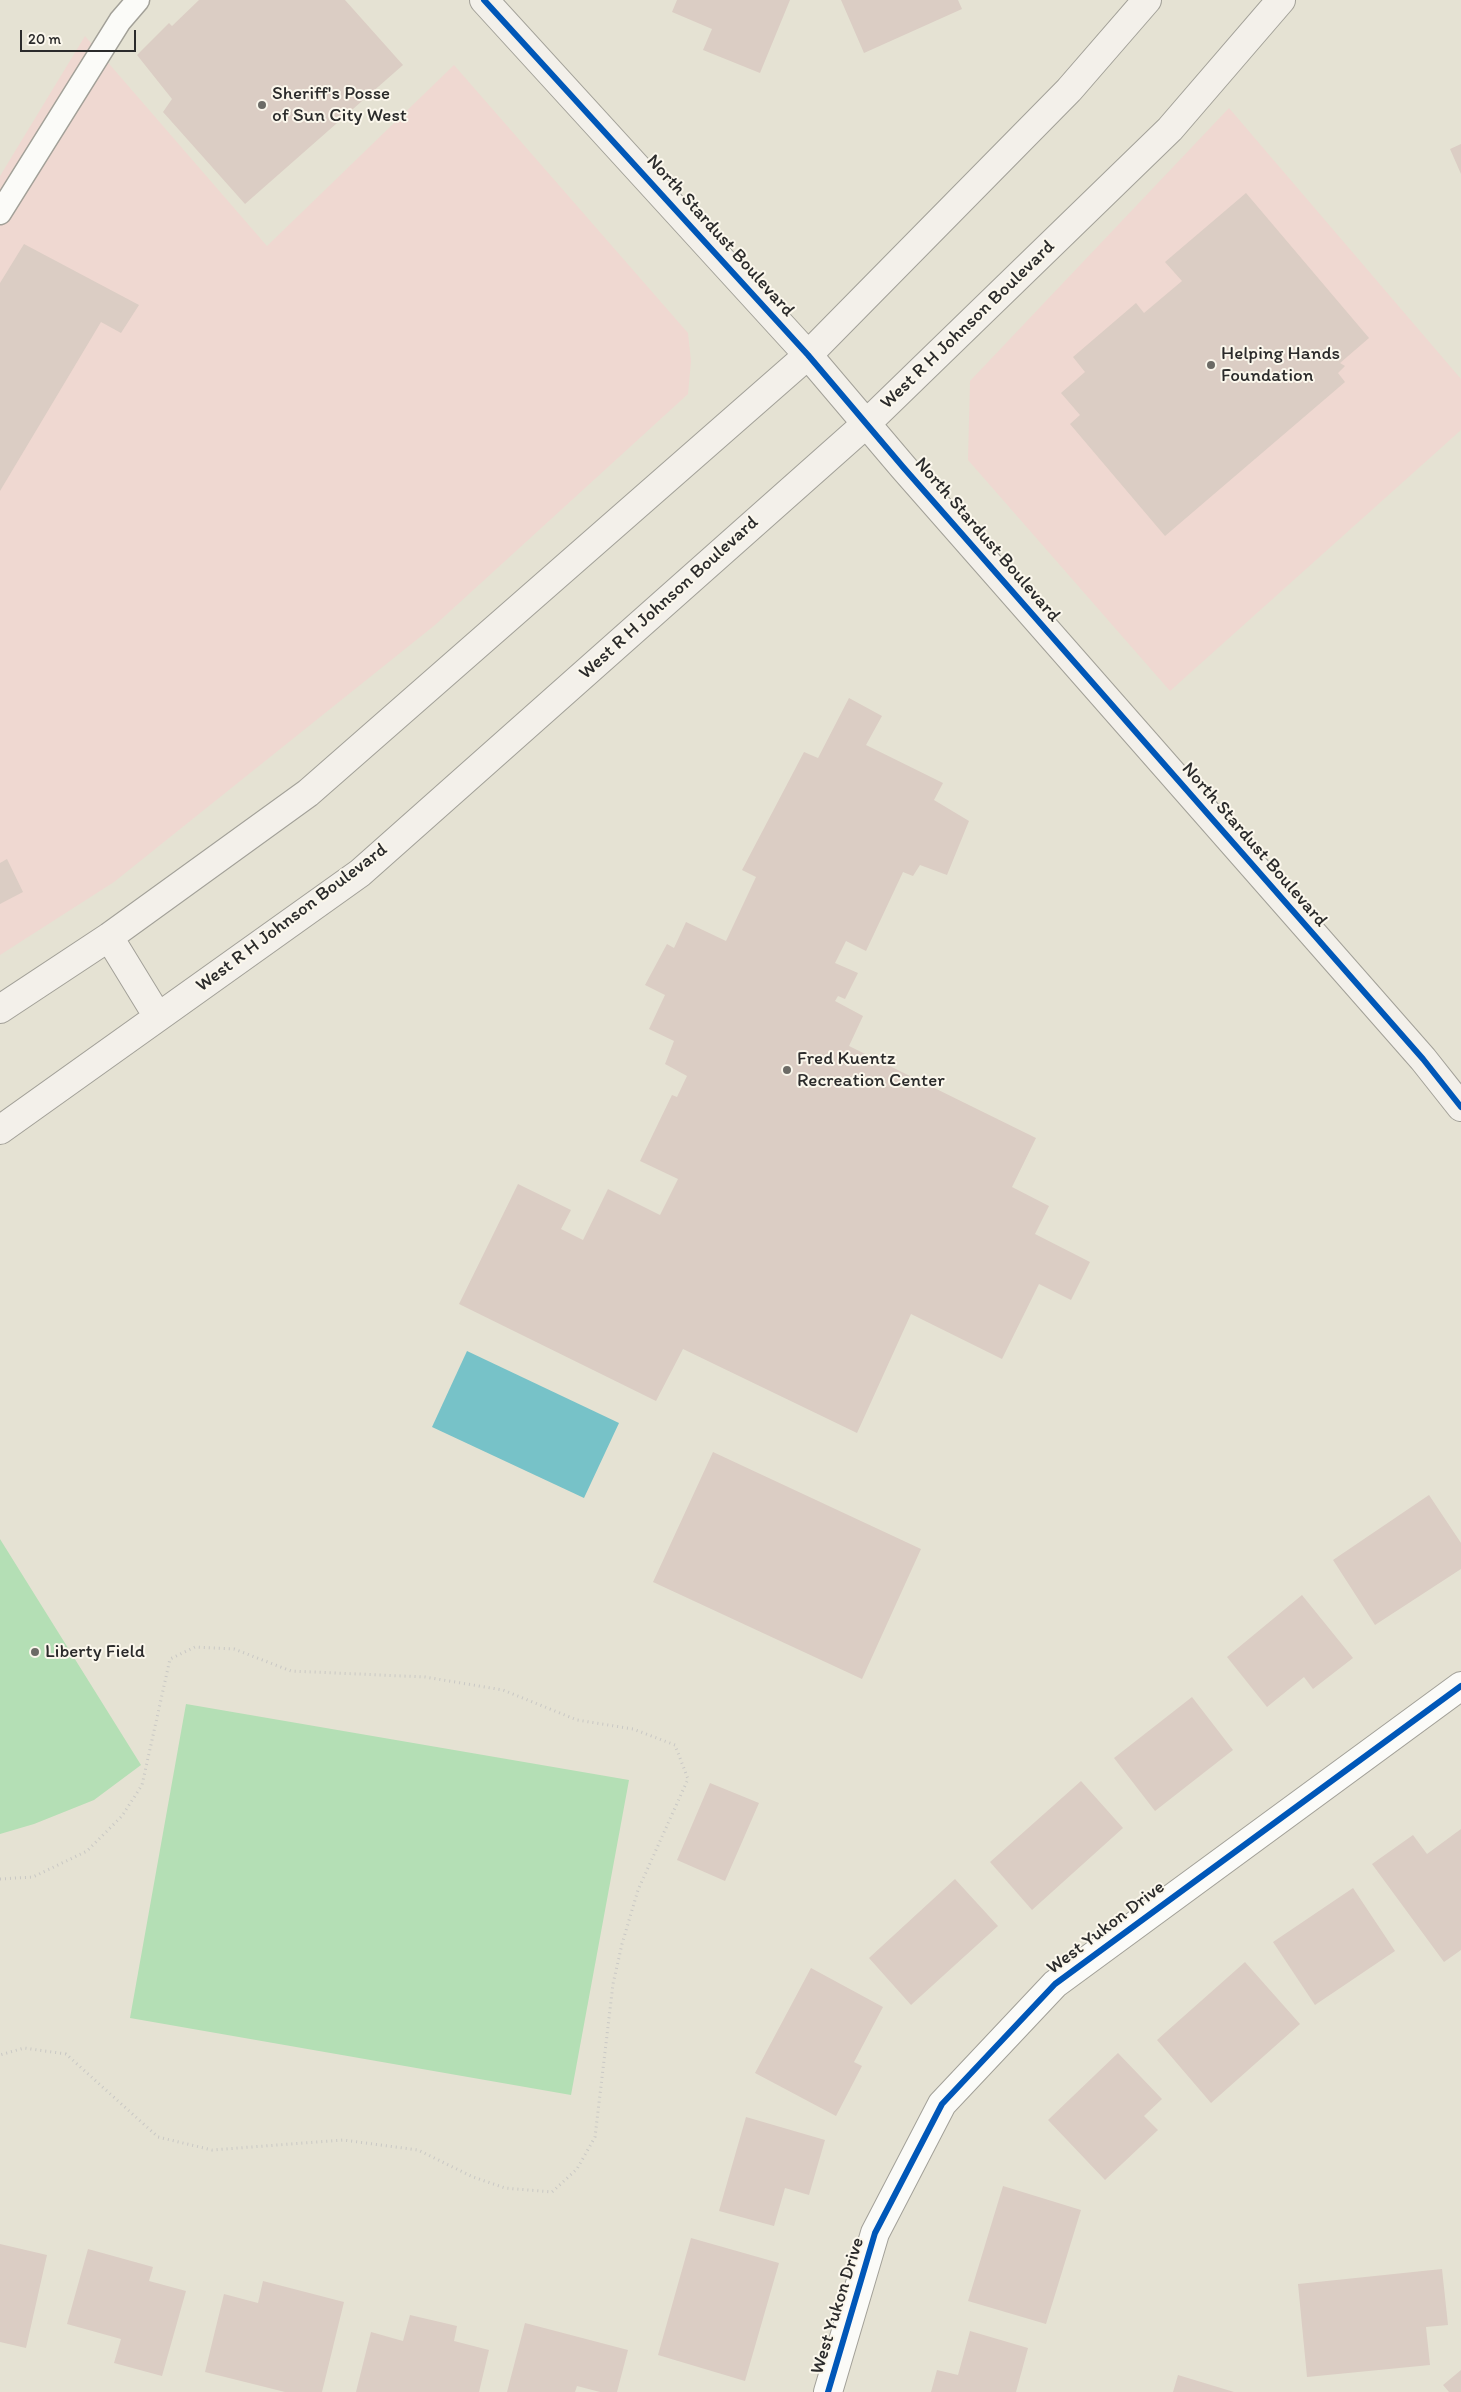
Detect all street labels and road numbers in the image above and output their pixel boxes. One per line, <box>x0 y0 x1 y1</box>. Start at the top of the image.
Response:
street label: North Stardust Boulevard <box>641 150 799 322</box>
street label: West R H Johnson Boulevard <box>876 236 1060 414</box>
street label: North Stardust Boulevard <box>909 453 1065 627</box>
street label: West R H Johnson Boulevard <box>575 511 763 685</box>
street label: North Stardust Boulevard <box>1176 758 1332 932</box>
street label: West R H Johnson Boulevard <box>192 839 392 997</box>
street label: West Yukon Drive <box>1043 1876 1169 1980</box>
street label: West Yukon Drive <box>806 2235 870 2377</box>

